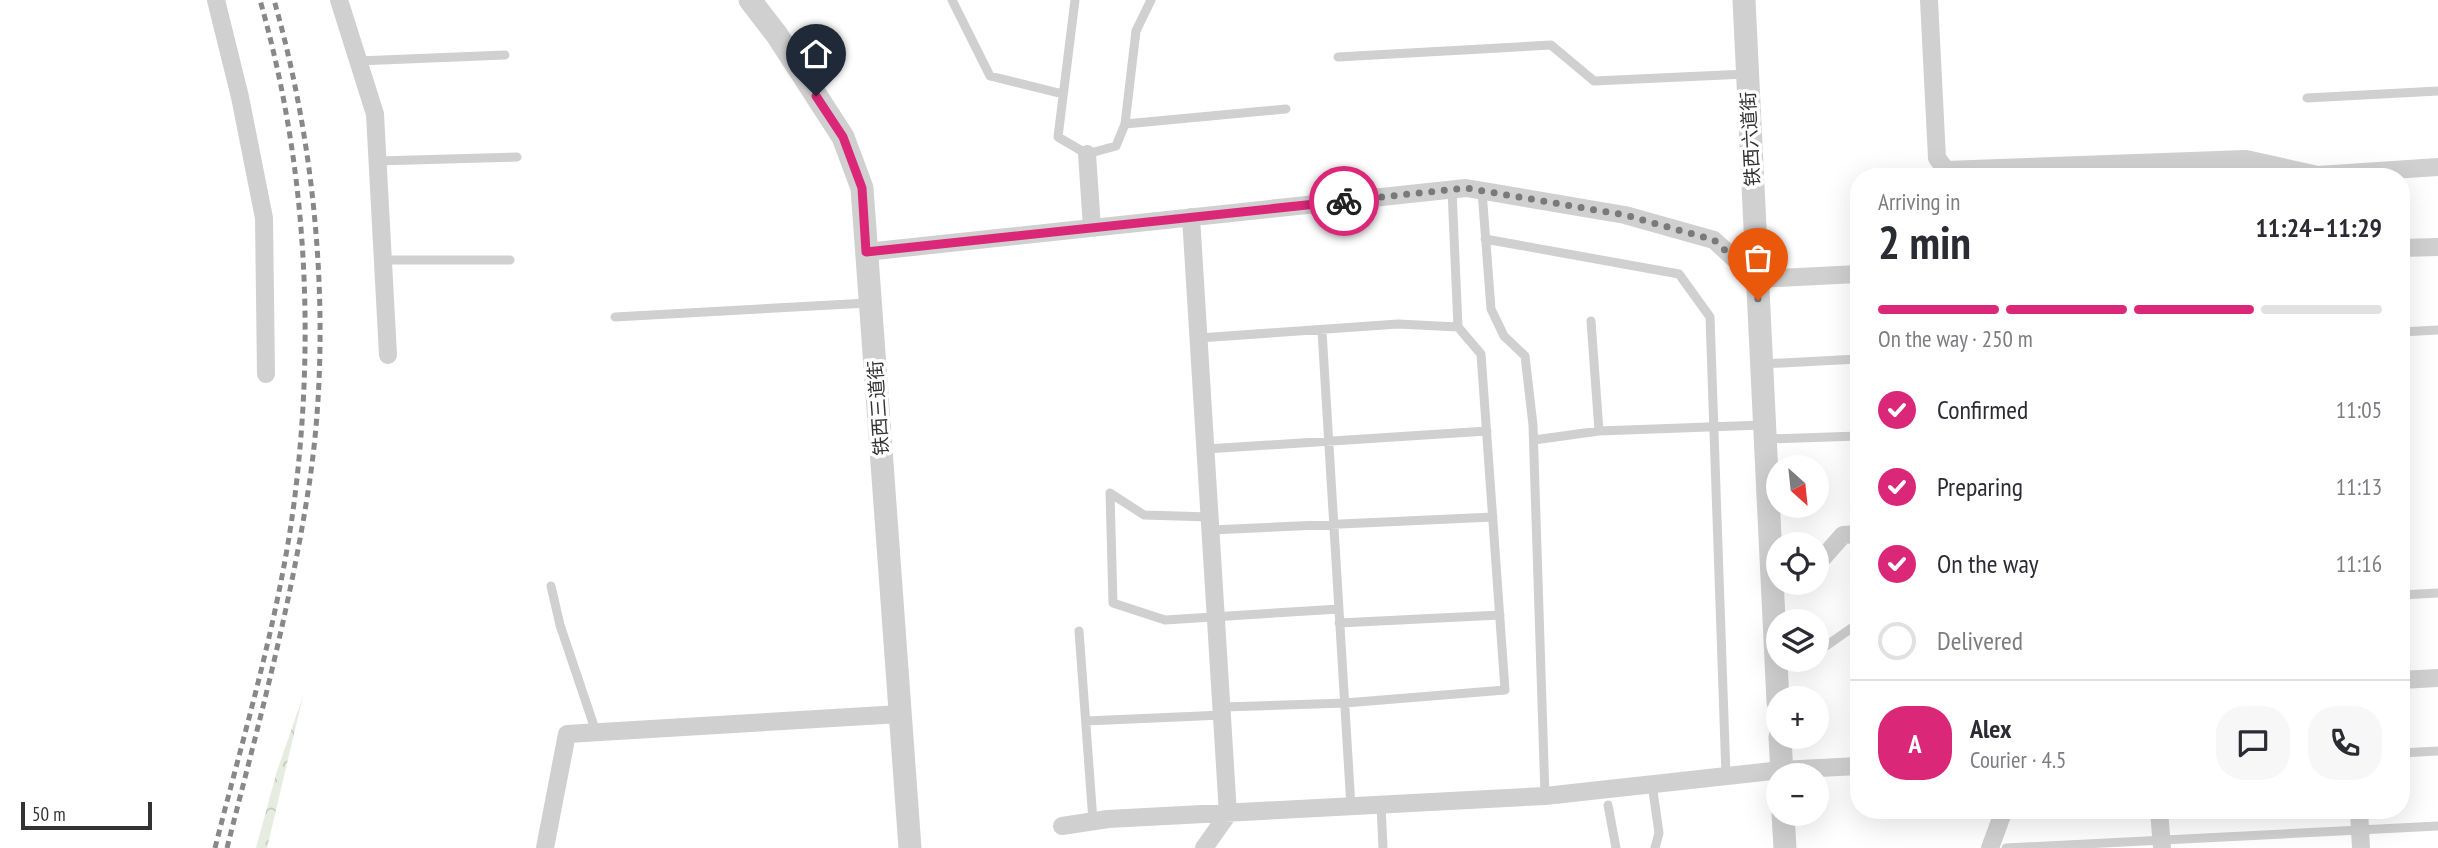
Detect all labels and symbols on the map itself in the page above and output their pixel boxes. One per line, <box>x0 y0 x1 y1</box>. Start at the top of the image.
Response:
pin <box>786 24 846 96</box>
street label: 铁西六道街 <box>1736 91 1764 187</box>
courier <box>1309 166 1379 236</box>
pin <box>1728 228 1788 300</box>
street label: 铁西三道街 <box>863 360 893 456</box>
north arrow <box>1766 455 1829 518</box>
scale bar <box>21 799 152 831</box>

